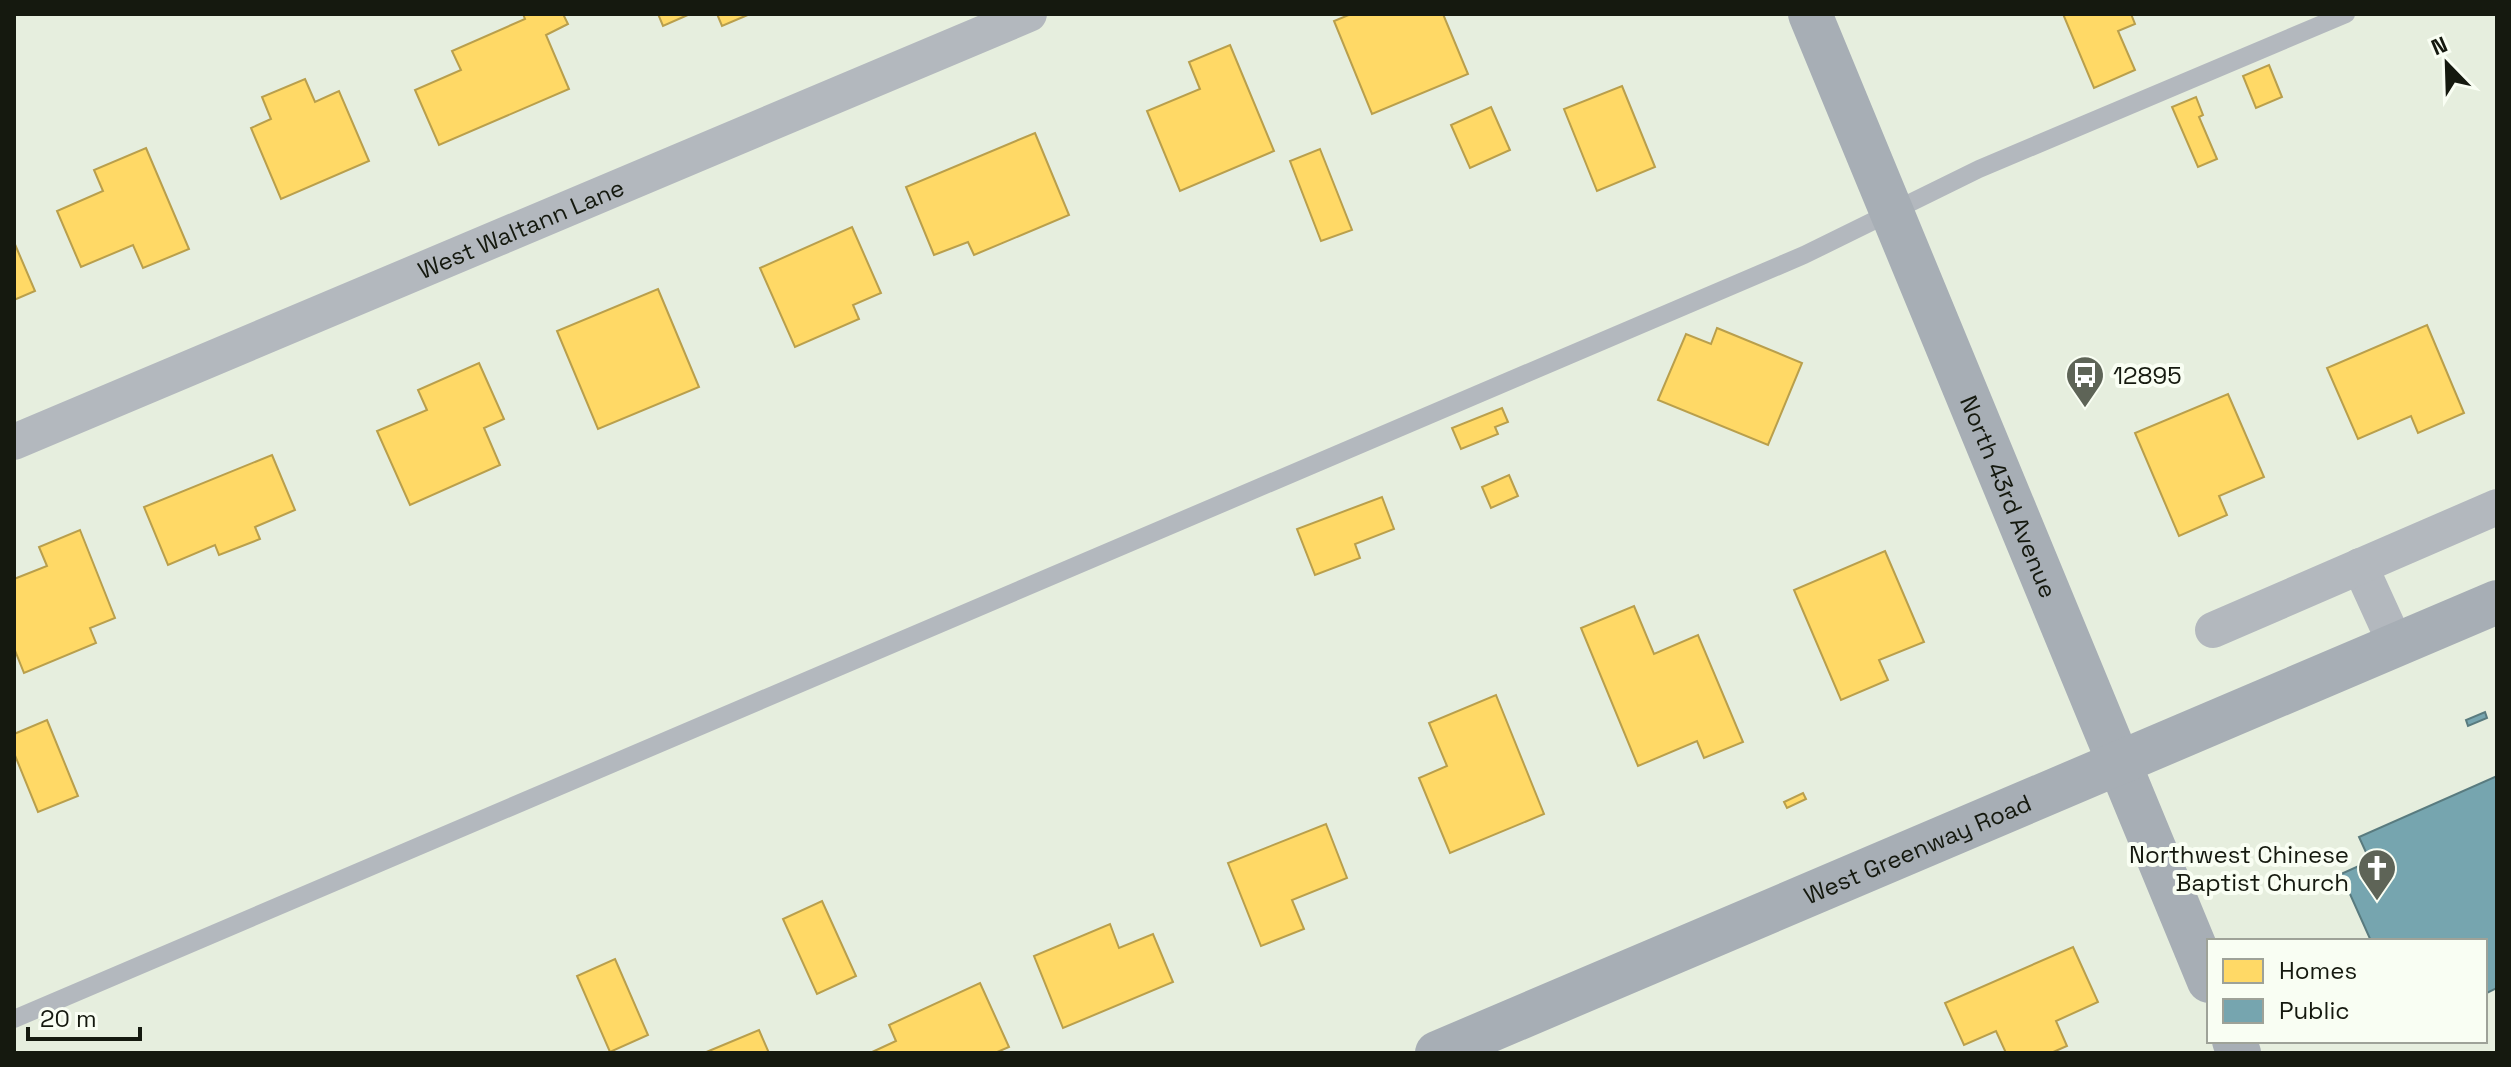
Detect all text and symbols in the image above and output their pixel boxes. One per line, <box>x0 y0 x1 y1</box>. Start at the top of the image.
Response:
north arrow <box>2407 24 2487 104</box>
text: N <box>2427 30 2451 61</box>
street label: West Waltann Lane <box>413 171 629 286</box>
bus stop icon: 12895 <box>2064 354 2106 409</box>
place label: 12895 <box>2113 360 2182 391</box>
street label: North 43rd Avenue <box>1954 391 2065 602</box>
street label: West Greenway Road <box>1799 787 2036 911</box>
place label: Northwest Chinese Baptist Church <box>2129 839 2349 898</box>
church icon: Northwest Chinese Baptist Church <box>2356 847 2398 902</box>
legend <box>2207 939 2487 1043</box>
text: Homes <box>2279 955 2357 986</box>
scale bar <box>28 991 140 1041</box>
text: Public <box>2279 995 2350 1026</box>
text: 20 m <box>40 1003 97 1034</box>

